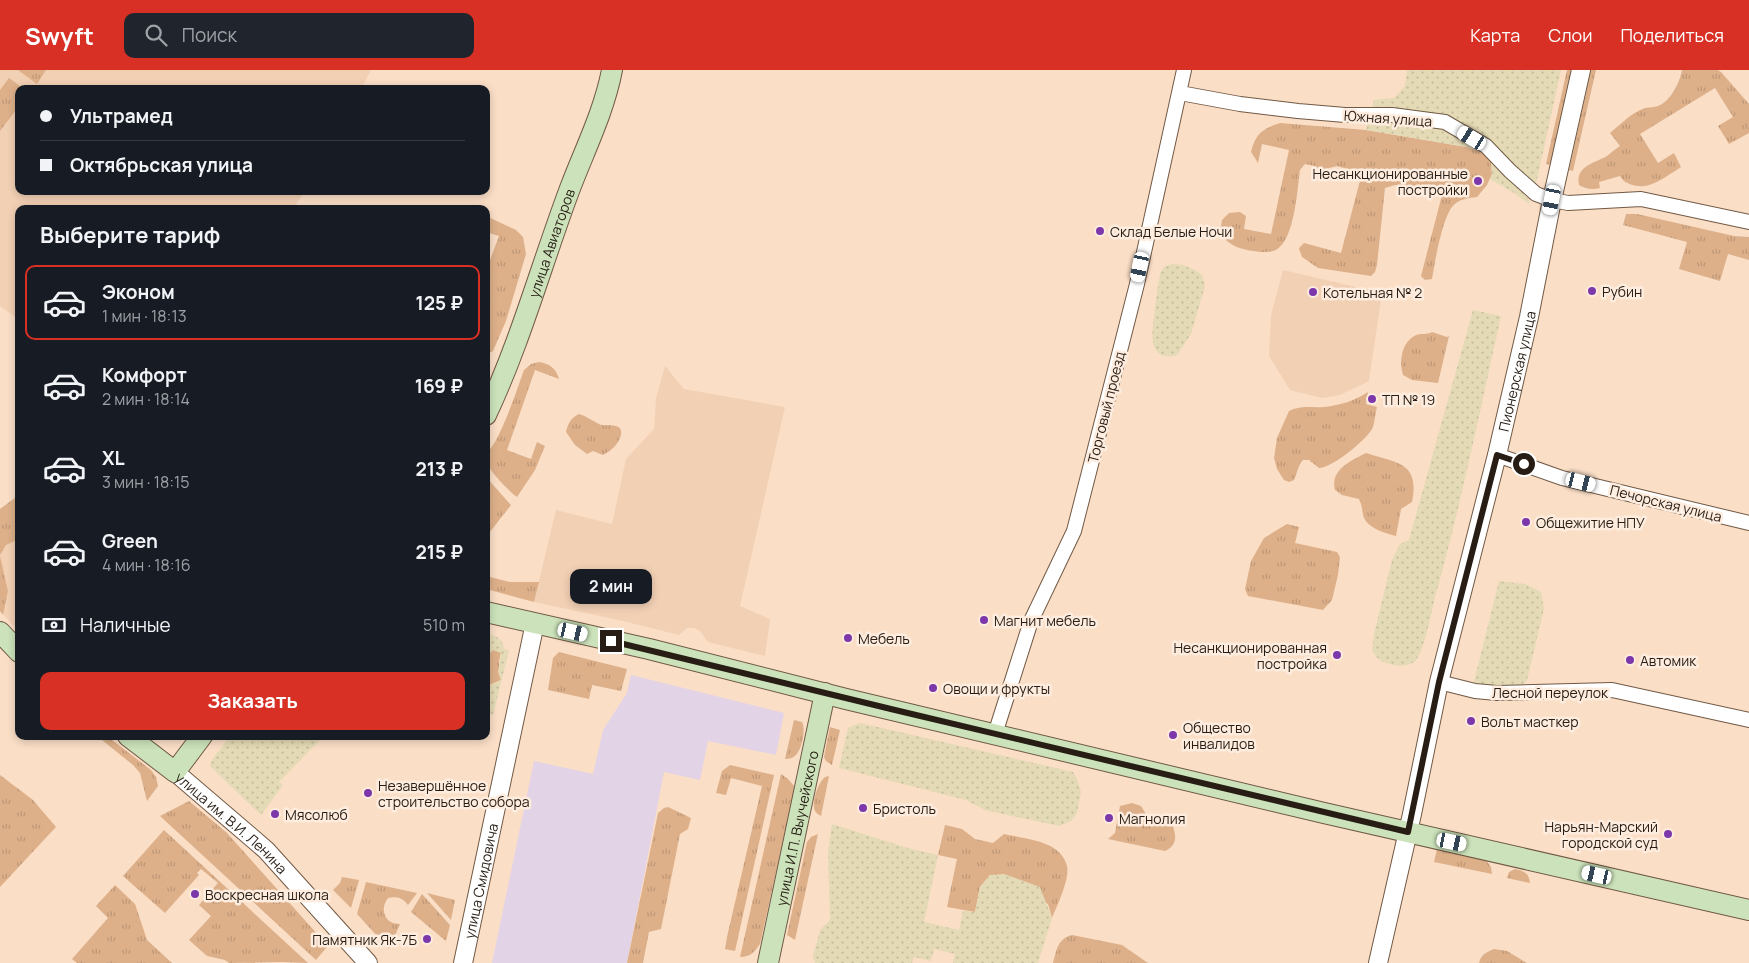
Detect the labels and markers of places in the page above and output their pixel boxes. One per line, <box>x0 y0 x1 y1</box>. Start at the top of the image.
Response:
place label: Несанкционированные постройки <box>1312 164 1468 199</box>
marker: Несанкционированные постройки <box>1472 175 1484 187</box>
place label: Склад Белые Ночи <box>1110 222 1232 241</box>
marker: Склад Белые Ночи <box>1094 225 1106 237</box>
place label: Рубин <box>1602 282 1642 301</box>
place label: Котельная № 2 <box>1323 283 1422 302</box>
marker: Рубин <box>1586 285 1598 297</box>
marker: Котельная № 2 <box>1307 286 1319 298</box>
place label: ТП № 19 <box>1382 390 1435 409</box>
marker: ТП № 19 <box>1366 393 1378 405</box>
place label: Общежитие НПУ <box>1536 513 1645 532</box>
marker: Общежитие НПУ <box>1520 516 1532 528</box>
place label: Магнит мебель <box>994 611 1096 630</box>
marker: Магнит мебель <box>978 614 990 626</box>
place label: Мебель <box>858 629 910 648</box>
marker: Мебель <box>842 632 854 644</box>
place label: Несанкционированная постройка <box>1174 638 1327 673</box>
marker: Несанкционированная постройка <box>1331 649 1343 661</box>
place label: Автомик <box>1640 651 1697 670</box>
marker: Автомик <box>1624 654 1636 666</box>
place label: Овощи и фрукты <box>943 679 1050 698</box>
marker: Овощи и фрукты <box>927 682 939 694</box>
place label: Вольт масткер <box>1481 712 1579 731</box>
marker: Вольт масткер <box>1465 715 1477 727</box>
place label: Общество инвалидов <box>1183 718 1255 753</box>
marker: Общество инвалидов <box>1167 729 1179 741</box>
place label: Незавершённое строительство собора <box>378 776 530 811</box>
marker: Незавершённое строительство собора <box>362 787 374 799</box>
place label: Бристоль <box>873 799 936 818</box>
marker: Бристоль <box>857 802 869 814</box>
place label: Мясолюб <box>285 805 348 824</box>
marker: Мясолюб <box>269 808 281 820</box>
place label: Магнолия <box>1119 809 1185 828</box>
marker: Магнолия <box>1103 812 1115 824</box>
place label: Нарьян-Марский городской суд <box>1545 817 1658 852</box>
marker: Нарьян-Марский городской суд <box>1662 828 1674 840</box>
place label: Воскресная школа <box>205 885 329 904</box>
marker: Воскресная школа <box>189 888 201 900</box>
place label: Памятник Як-7Б <box>312 930 418 949</box>
marker: Памятник Як-7Б <box>421 933 433 945</box>

